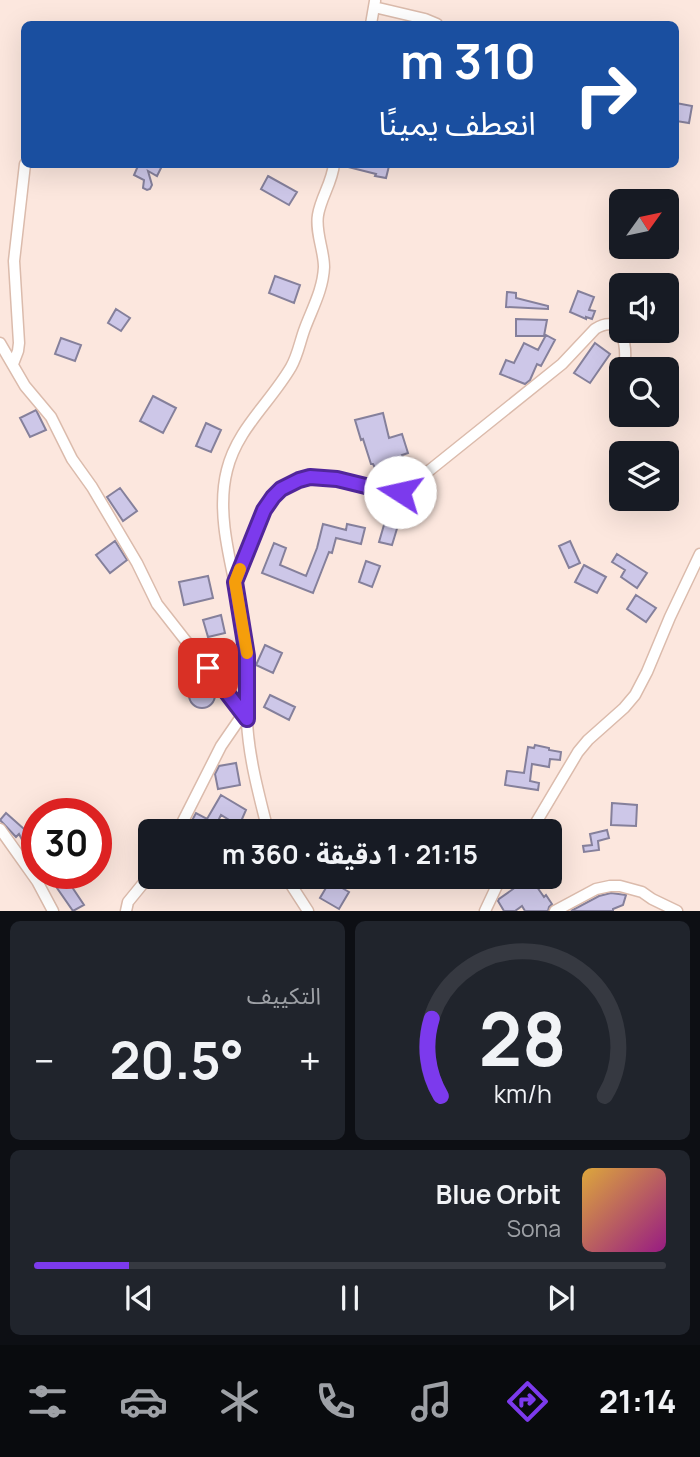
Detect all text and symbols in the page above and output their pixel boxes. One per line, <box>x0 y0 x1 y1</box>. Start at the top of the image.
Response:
text: 310 m <box>400 27 536 94</box>
icon: right <box>560 49 651 140</box>
text: انعطف يمينًا <box>379 101 536 145</box>
north arrow <box>609 189 679 259</box>
map controls <box>609 189 679 511</box>
button: sound <box>609 273 679 343</box>
button: search <box>609 357 679 427</box>
button: layers <box>609 441 679 511</box>
position arrow <box>363 455 437 529</box>
pin <box>178 638 238 698</box>
icon: arrive <box>189 649 227 687</box>
speed limit sign: 30 <box>21 798 112 889</box>
text: 21:15 · 1 دقيقة · 360 m <box>222 836 478 872</box>
text: التكييف <box>247 979 321 1011</box>
text: 28 <box>479 989 566 1089</box>
text: 20.5° <box>109 1024 244 1095</box>
text: − <box>34 1034 55 1086</box>
text: + <box>299 1034 321 1086</box>
text: km/h <box>493 1076 552 1111</box>
text: Blue Orbit <box>436 1176 561 1212</box>
text: Sona <box>507 1212 561 1244</box>
icon: previous <box>120 1279 158 1317</box>
icon: pause <box>331 1279 369 1317</box>
icon: next <box>542 1279 580 1317</box>
icon: filters <box>23 1377 72 1426</box>
icon: car <box>119 1377 168 1426</box>
icon: climate <box>215 1377 264 1426</box>
icon: phone <box>311 1377 360 1426</box>
icon: music <box>407 1377 456 1426</box>
icon: directions <box>503 1377 552 1426</box>
text: 21:14 <box>599 1379 677 1423</box>

